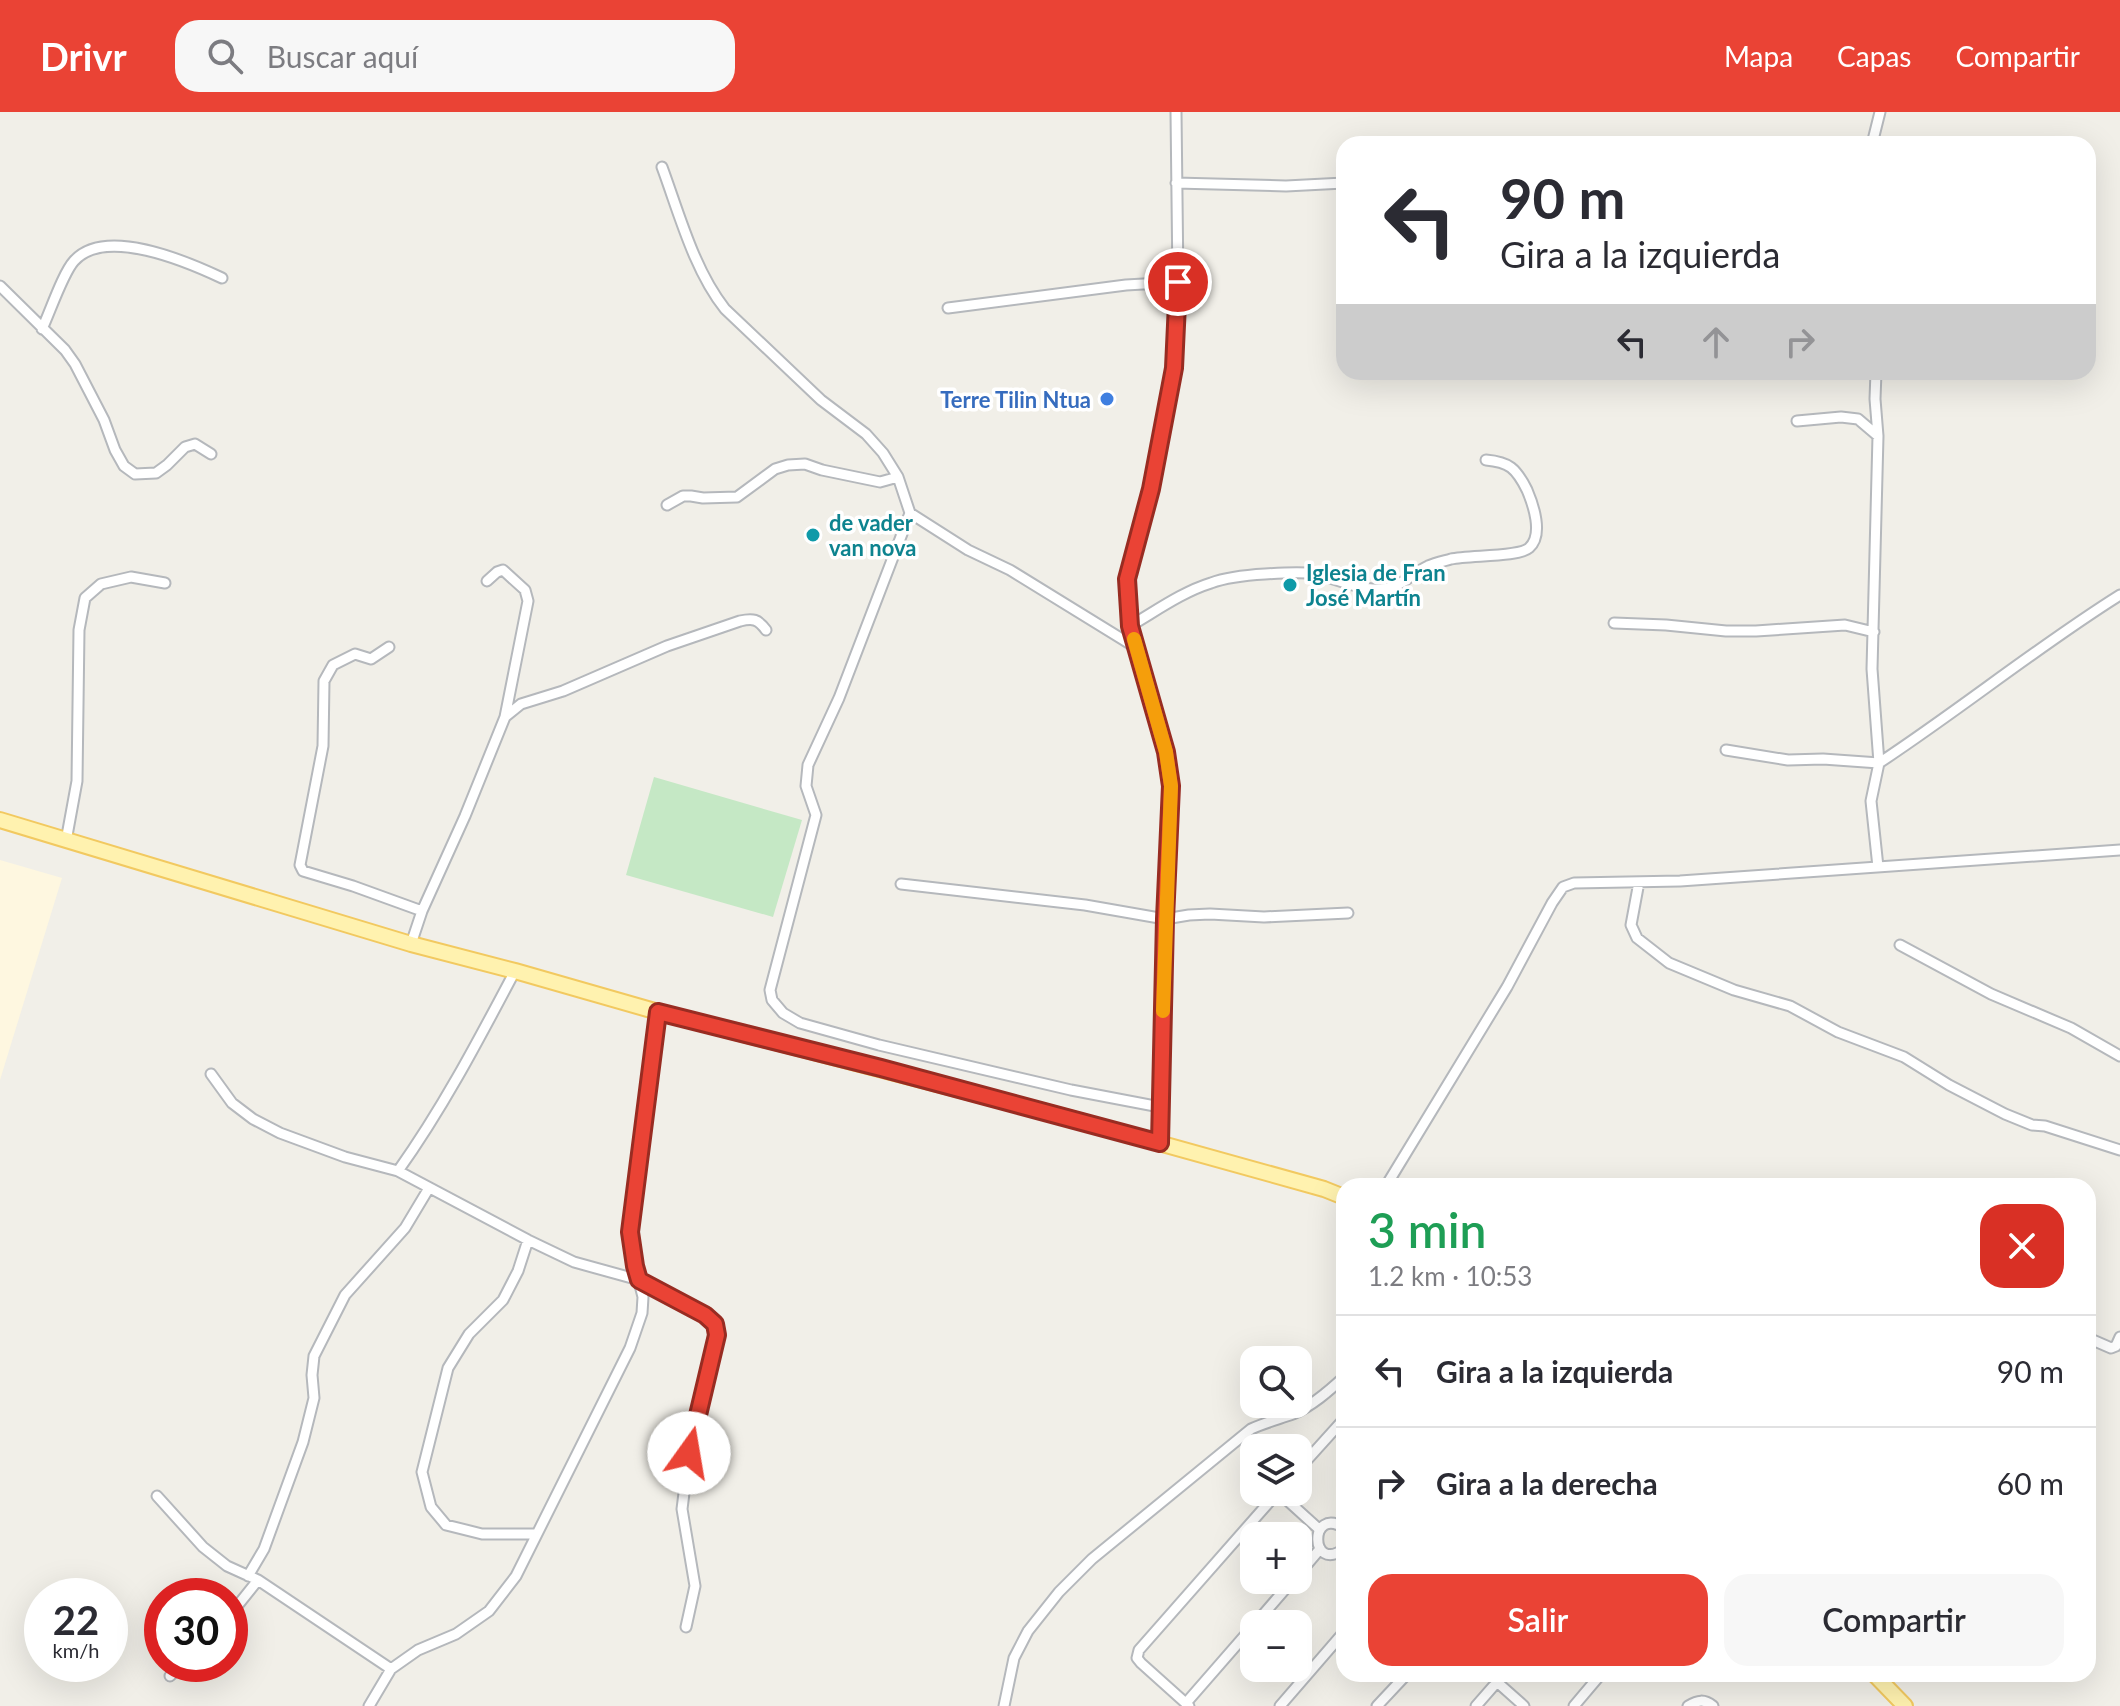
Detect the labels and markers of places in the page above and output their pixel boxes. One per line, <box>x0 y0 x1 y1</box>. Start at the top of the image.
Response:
pin <box>1144 248 1212 316</box>
place label: Terre Tilin Ntua <box>940 386 1091 413</box>
marker: Terre Tilin Ntua <box>1098 390 1116 408</box>
place label: de vader van nova <box>829 509 916 561</box>
marker: de vader van nova <box>804 526 822 544</box>
place label: Iglesia de Fran José Martín <box>1306 559 1446 611</box>
marker: Iglesia de Fran José Martín <box>1281 576 1299 594</box>

